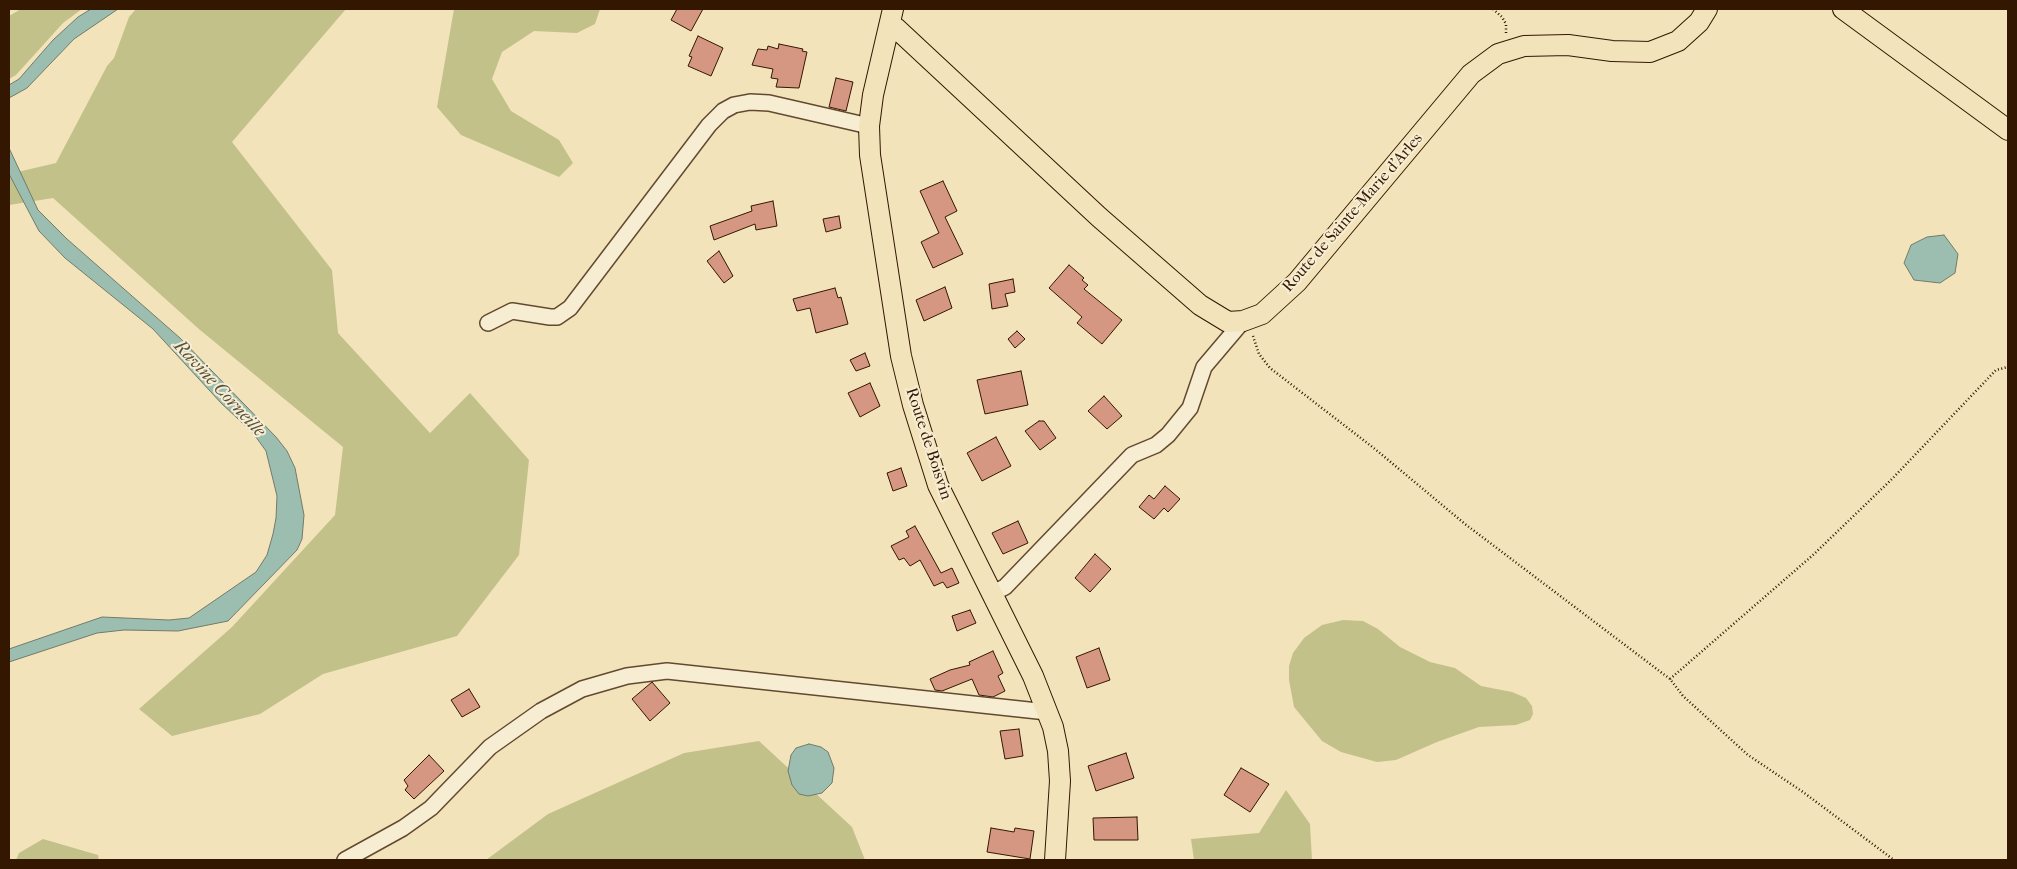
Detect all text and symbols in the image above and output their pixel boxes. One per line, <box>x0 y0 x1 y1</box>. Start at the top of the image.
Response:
street label: Route de Sainte-Marie d'Arles <box>1279 130 1427 296</box>
water label: Ravine Corneille <box>169 336 269 442</box>
street label: Route de Boisvin <box>901 386 955 502</box>

